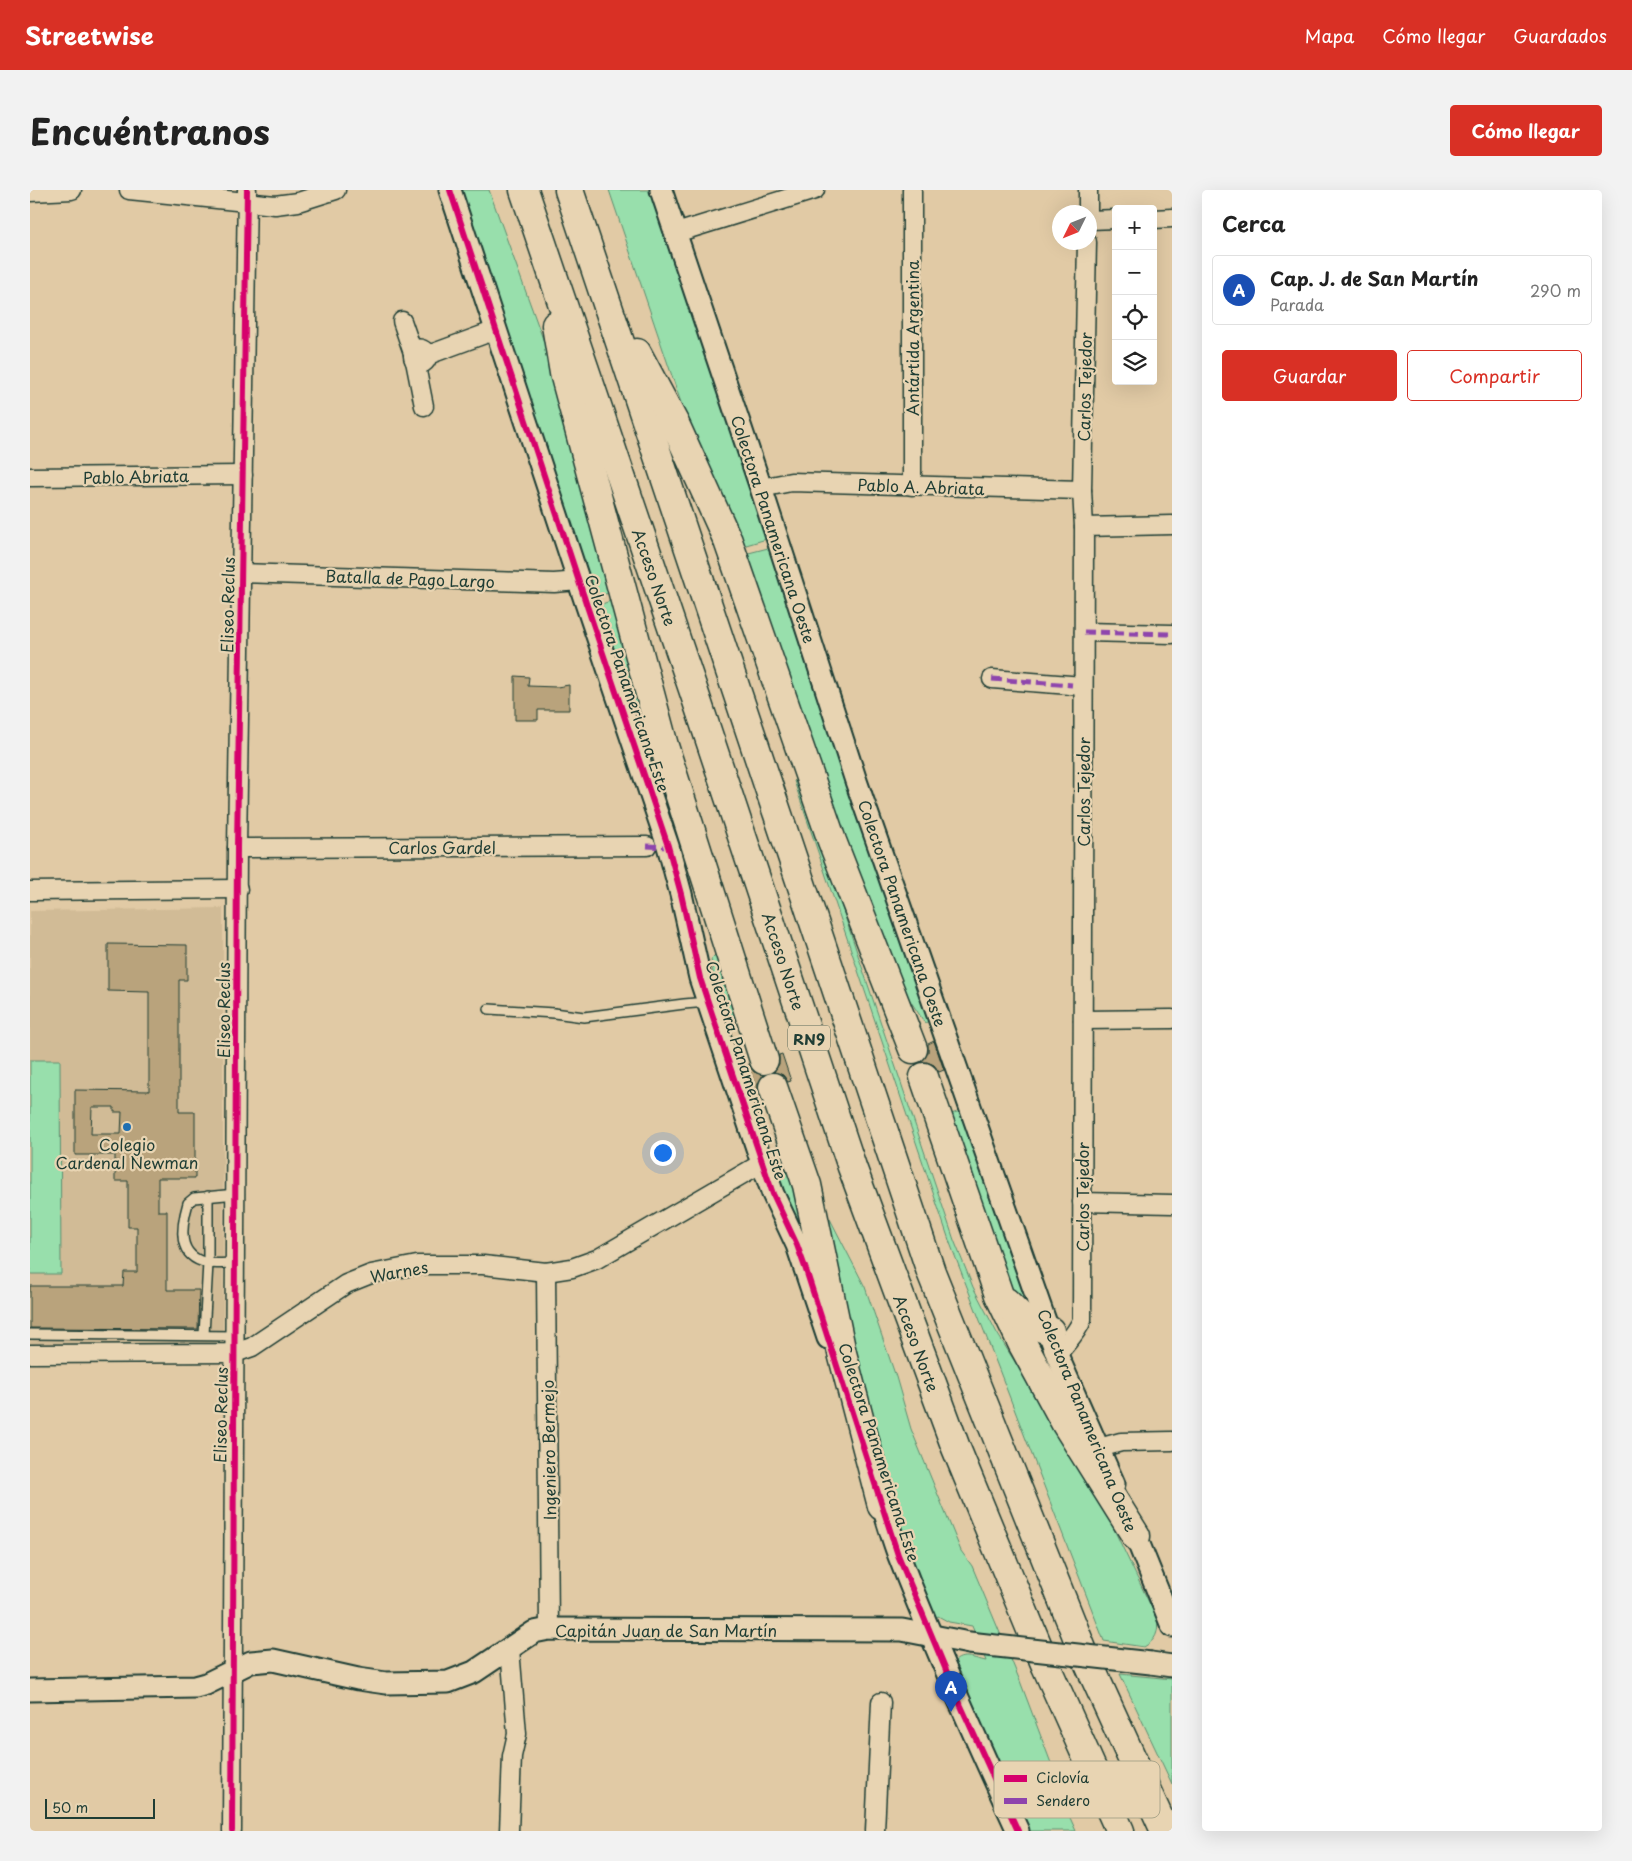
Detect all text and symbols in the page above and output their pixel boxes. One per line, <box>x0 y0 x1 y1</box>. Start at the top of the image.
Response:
text: Streetwise <box>25 17 154 53</box>
text: Mapa <box>1305 22 1354 49</box>
text: Cómo llegar <box>1382 22 1485 49</box>
text: Guardados <box>1513 22 1607 49</box>
text: Encuéntranos <box>30 104 270 157</box>
button: Cómo llegar <box>1450 105 1602 156</box>
north arrow <box>1052 205 1097 250</box>
map controls <box>1112 205 1157 385</box>
button: + <box>1112 205 1157 250</box>
text: Cerca <box>1222 207 1286 239</box>
button: − <box>1112 250 1157 295</box>
street label: Antártida Argentina <box>900 260 924 416</box>
text: Cap. J. de San Martín <box>1270 264 1478 292</box>
text: A <box>1233 278 1245 302</box>
text: 290 m <box>1530 278 1581 302</box>
text: Parada <box>1270 292 1324 316</box>
button: locate <box>1112 295 1157 340</box>
street label: Carlos Tejedor <box>1071 331 1097 442</box>
button: layers <box>1112 340 1157 385</box>
button: Guardar <box>1222 350 1397 401</box>
button: Compartir <box>1407 350 1582 401</box>
street label: Colectora Panamericana Oeste <box>726 412 822 646</box>
street label: Pablo Abriata <box>83 463 189 489</box>
street label: Pablo A. Abriata <box>857 472 985 500</box>
street label: Acceso Norte <box>627 525 683 629</box>
street label: Eliseo Reclus <box>214 557 240 653</box>
street label: Batalla de Pago Largo <box>325 563 495 593</box>
street label: Colectora Panamericana Este <box>579 571 677 795</box>
street label: Carlos Tejedor <box>1071 737 1095 847</box>
street label: Colectora Panamericana Oeste <box>853 796 953 1030</box>
street label: Carlos Gardel <box>388 835 496 859</box>
street label: Acceso Norte <box>757 909 811 1013</box>
street label: Colectora Panamericana Este <box>700 957 794 1183</box>
street label: Eliseo Reclus <box>211 962 235 1058</box>
road number: RN9 <box>788 1026 830 1050</box>
marker: Colegio Cardenal Newman <box>121 1121 133 1133</box>
place label: Colegio Cardenal Newman <box>56 1132 198 1174</box>
your location <box>650 1140 676 1166</box>
street label: Carlos Tejedor <box>1070 1142 1094 1252</box>
street label: Warnes <box>368 1254 430 1288</box>
street label: Acceso Norte <box>888 1291 946 1395</box>
street label: Colectora Panamericana Oeste <box>1032 1305 1144 1535</box>
street label: Colectora Panamericana Este <box>833 1339 927 1565</box>
street label: Eliseo Reclus <box>207 1367 233 1463</box>
street label: Ingeniero Bermejo <box>535 1380 561 1520</box>
street label: Capitán Juan de San Martín <box>555 1618 777 1642</box>
pin: A <box>935 1671 967 1712</box>
legend <box>994 1761 1160 1818</box>
text: Ciclovía <box>1036 1767 1089 1788</box>
text: Sendero <box>1036 1790 1090 1811</box>
scale bar <box>45 1796 155 1819</box>
text: 50 m <box>52 1797 88 1818</box>

